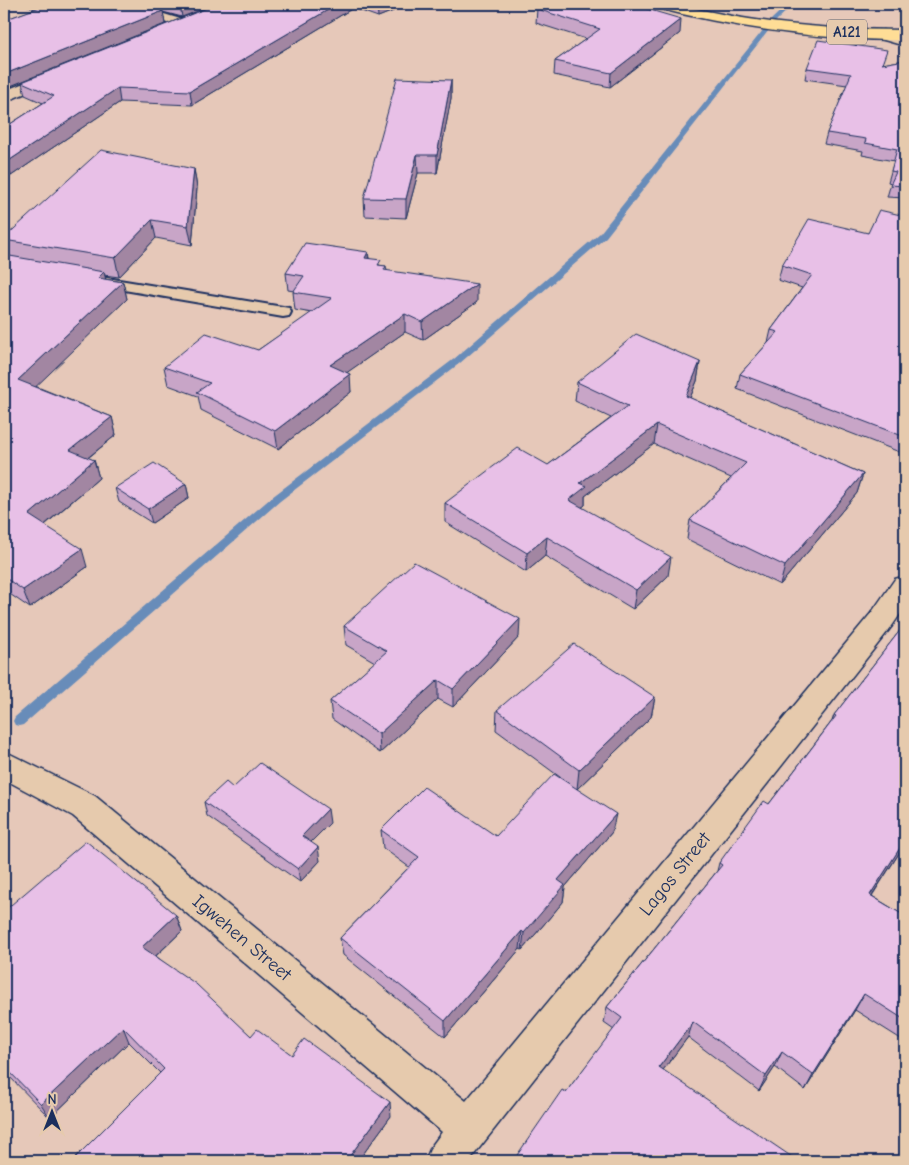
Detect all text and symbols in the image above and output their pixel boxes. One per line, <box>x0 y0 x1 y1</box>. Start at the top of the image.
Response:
road number: A121 <box>827 20 867 44</box>
street label: Lagos Street <box>635 827 716 920</box>
street label: Igwehen Street <box>188 890 296 986</box>
north arrow <box>28 1088 78 1138</box>
text: N <box>47 1091 57 1108</box>

